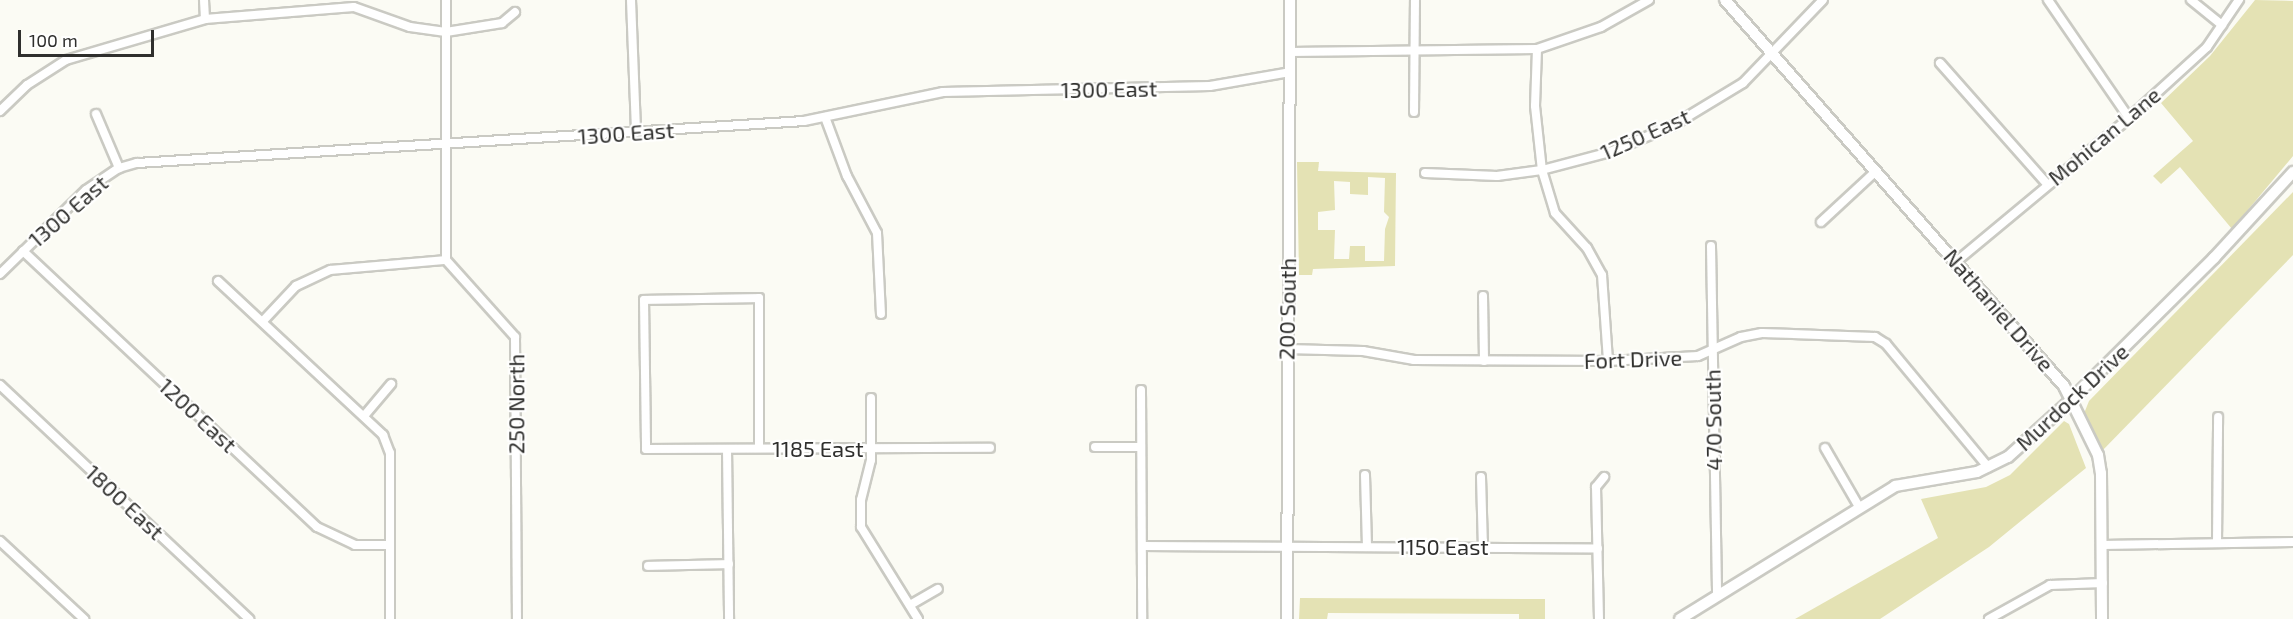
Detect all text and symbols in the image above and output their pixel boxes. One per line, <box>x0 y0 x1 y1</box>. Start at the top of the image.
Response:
scale bar <box>21 18 158 56</box>
text: 100 m <box>29 29 78 51</box>
street label: 1300 East <box>1061 75 1157 103</box>
street label: Mohican Lane <box>2042 81 2166 191</box>
street label: 1250 East <box>1596 103 1694 165</box>
street label: 1300 East <box>577 116 675 150</box>
street label: 1300 East <box>23 169 113 253</box>
street label: Nathaniel Drive <box>1938 243 2060 377</box>
street label: 200 South <box>1273 258 1301 360</box>
street label: Murdock Drive <box>2010 338 2134 456</box>
street label: Fort Drive <box>1583 344 1683 374</box>
street label: 250 North <box>503 354 529 454</box>
street label: 470 South <box>1699 369 1727 471</box>
street label: 1200 East <box>154 372 242 458</box>
street label: 1185 East <box>772 436 864 462</box>
street label: 1800 East <box>80 459 170 545</box>
street label: 1150 East <box>1397 534 1489 560</box>

